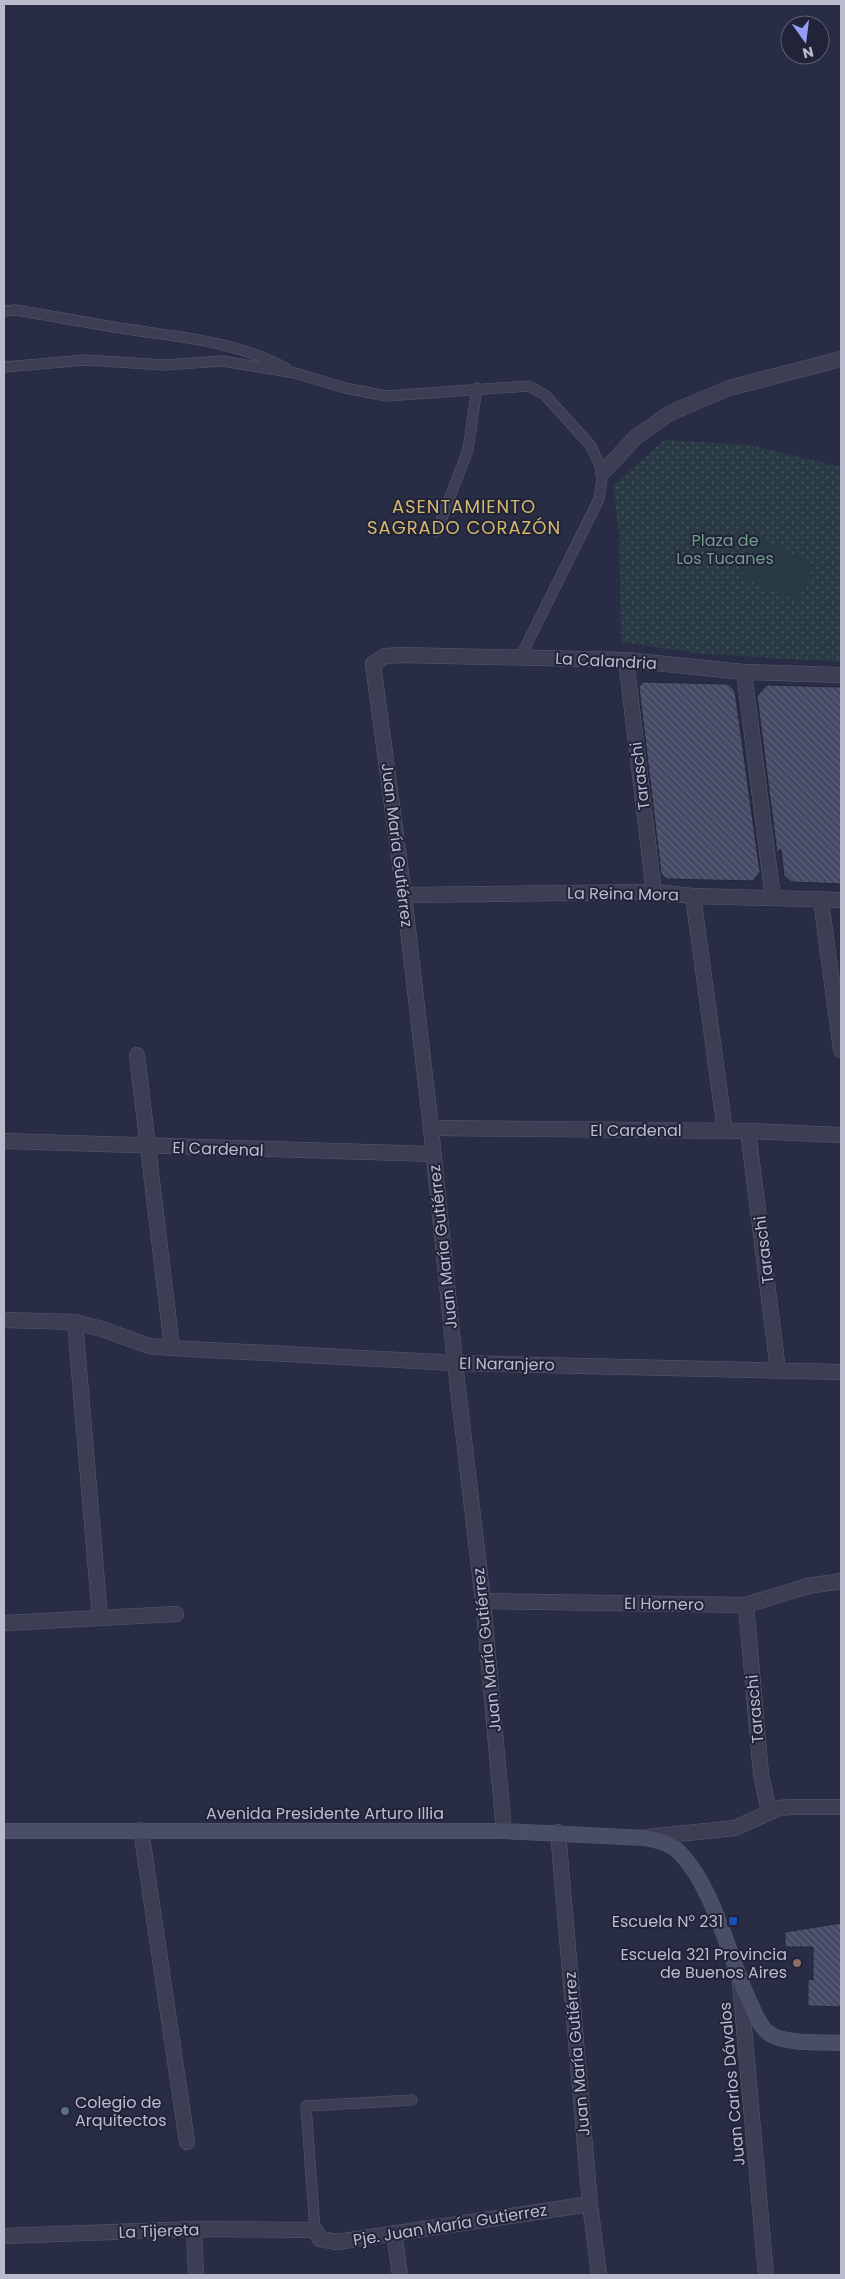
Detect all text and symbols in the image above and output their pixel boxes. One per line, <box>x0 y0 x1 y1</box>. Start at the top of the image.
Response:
north arrow <box>780 15 830 65</box>
text: N <box>801 42 816 64</box>
district label: ASENTAMIENTO SAGRADO CORAZÓN <box>367 494 561 540</box>
park label: Plaza de Los Tucanes <box>676 529 774 570</box>
street label: La Calandria <box>555 647 657 675</box>
street label: Taraschi <box>624 741 656 811</box>
street label: Juan María Gutiérrez <box>376 762 418 928</box>
street label: La Reina Mora <box>567 882 679 906</box>
street label: El Cardenal <box>590 1119 682 1142</box>
street label: El Cardenal <box>172 1136 264 1162</box>
street label: Juan María Gutiérrez <box>423 1164 463 1330</box>
street label: Taraschi <box>748 1215 780 1285</box>
street label: El Naranjero <box>459 1352 555 1376</box>
street label: Juan María Gutiérrez <box>467 1567 507 1733</box>
street label: El Hornero <box>624 1592 704 1616</box>
street label: Taraschi <box>741 1674 769 1744</box>
street label: Avenida Presidente Arturo Illia <box>206 1802 444 1825</box>
place label: Escuela N° 231 <box>612 1910 723 1933</box>
marker: Escuela N° 231 <box>727 1915 739 1927</box>
place label: Escuela 321 Provincia de Buenos Aires <box>620 1943 787 1984</box>
marker: Escuela 321 Provincia de Buenos Aires <box>791 1957 803 1969</box>
street label: Juan María Gutiérrez <box>558 1971 596 2137</box>
street label: Juan Carlos Dávalos <box>713 2001 751 2167</box>
place label: Colegio de Arquitectos <box>75 2091 167 2132</box>
marker: Colegio de Arquitectos <box>59 2105 71 2117</box>
street label: Pje. Juan María Gutierrez <box>351 2198 549 2252</box>
street label: La Tijereta <box>118 2218 200 2244</box>

